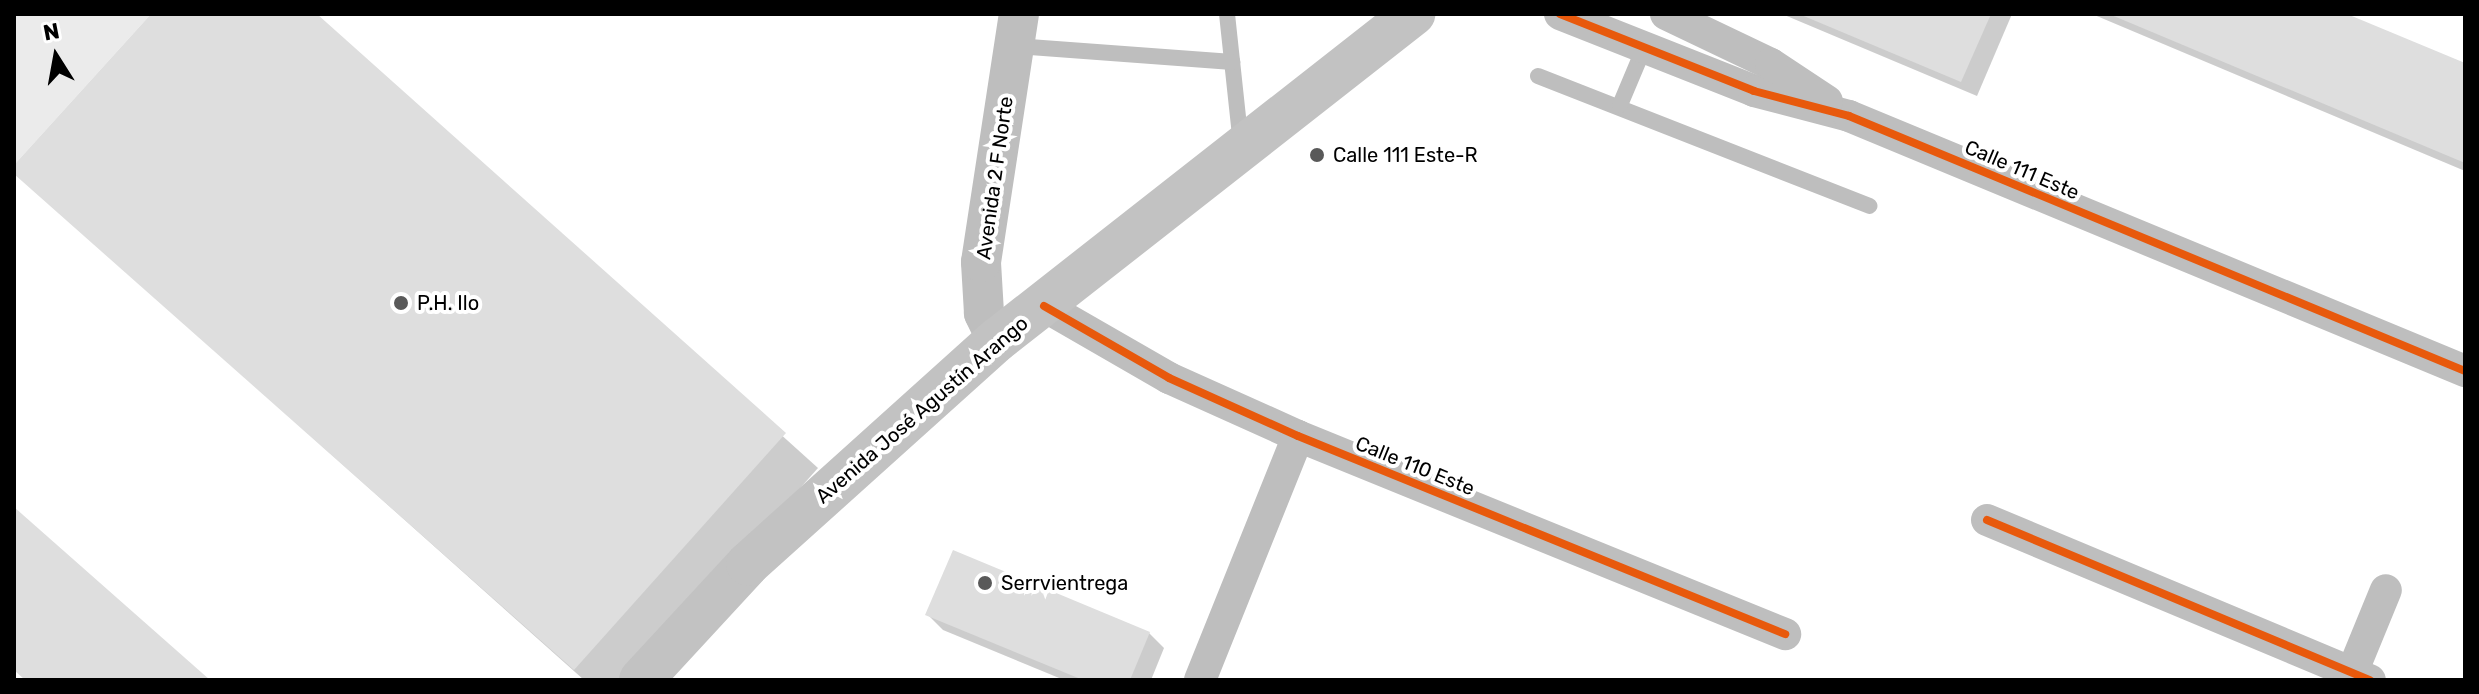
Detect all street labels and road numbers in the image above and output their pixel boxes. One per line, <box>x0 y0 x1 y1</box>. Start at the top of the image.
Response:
street label: Avenida 2 F Norte <box>972 95 1018 261</box>
street label: Calle 111 Este <box>1961 135 2083 205</box>
street label: Avenida José Agustín Arango <box>811 311 1033 509</box>
street label: Calle 110 Este <box>1352 431 1478 501</box>

